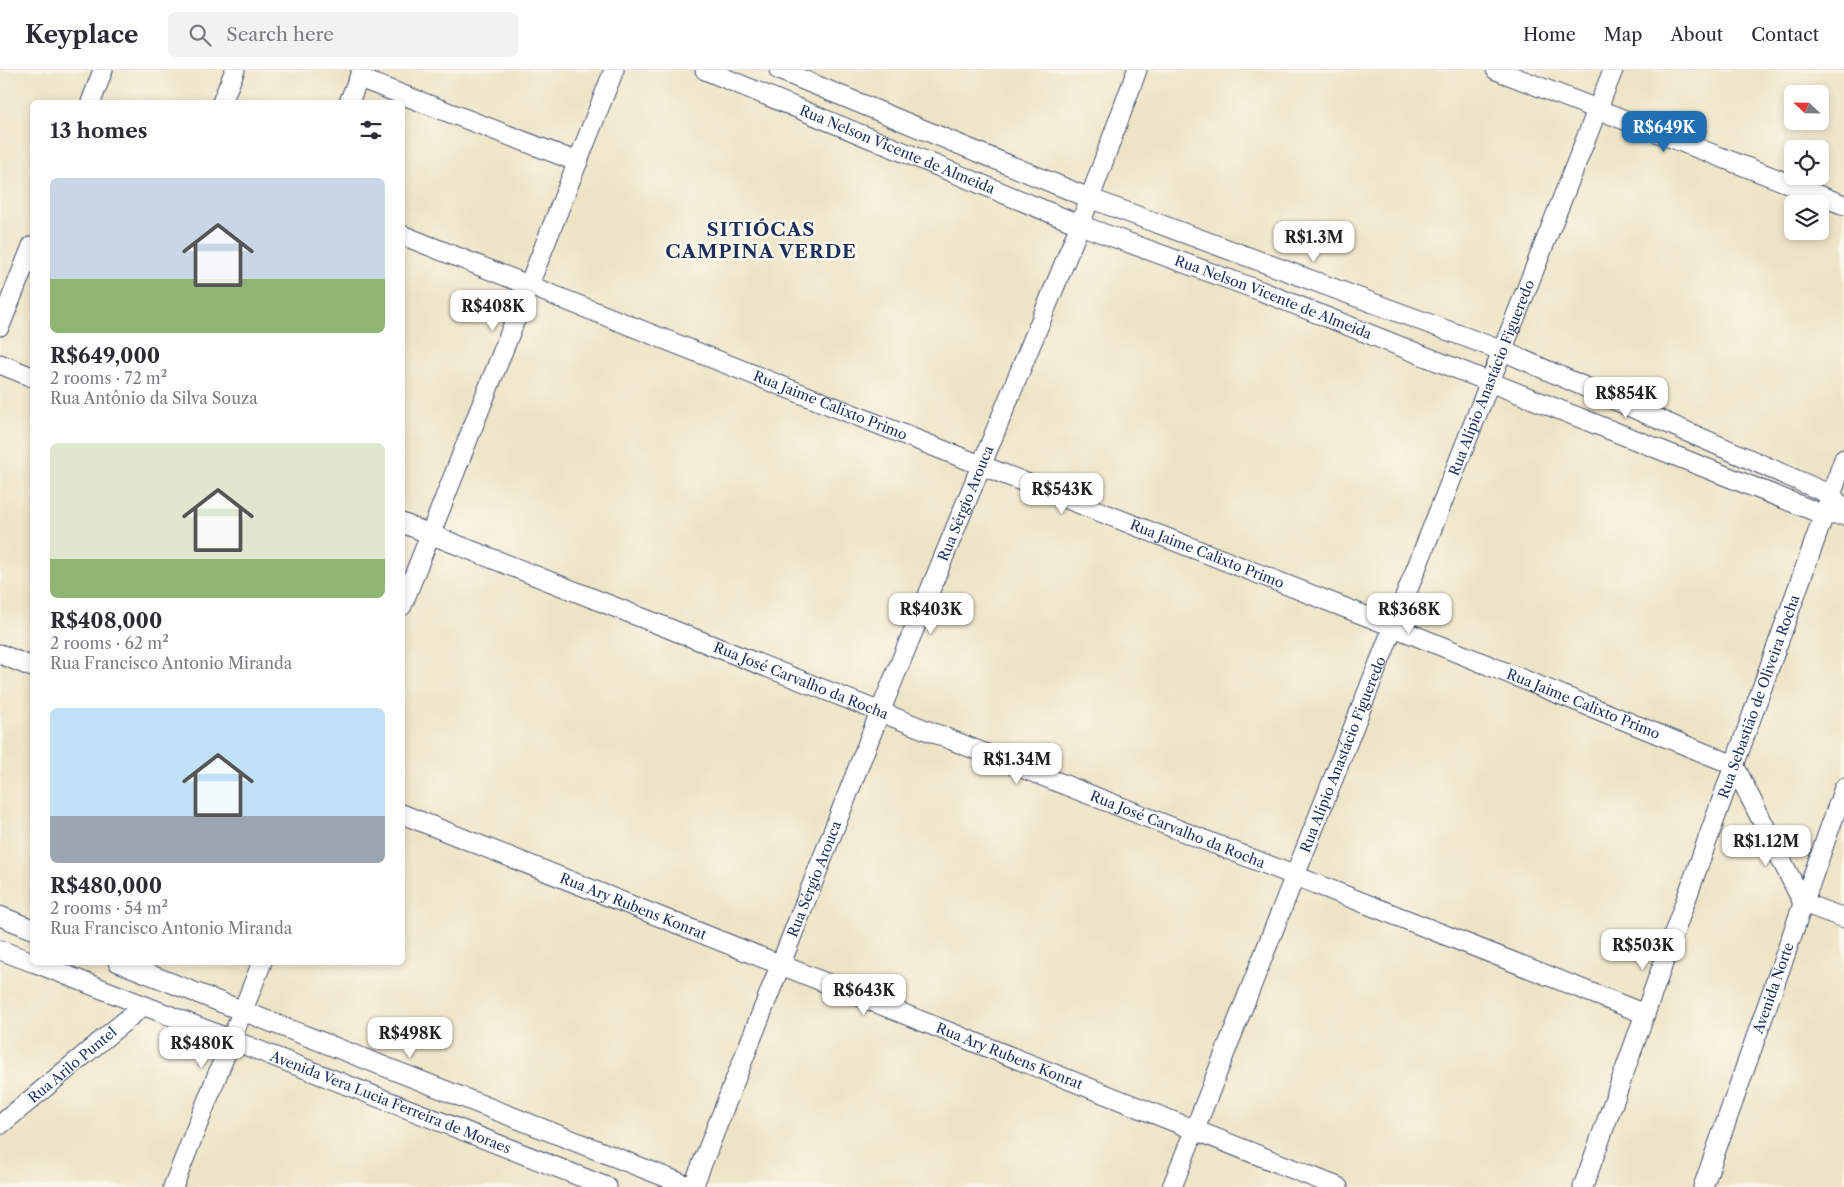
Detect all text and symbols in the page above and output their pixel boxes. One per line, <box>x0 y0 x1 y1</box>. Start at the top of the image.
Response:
search box <box>168 12 518 57</box>
text: Keyplace <box>25 20 138 49</box>
icon: search <box>186 21 214 49</box>
text: Search here <box>226 23 334 46</box>
text: Home <box>1523 24 1576 46</box>
text: Map <box>1604 24 1642 46</box>
text: About <box>1670 24 1723 46</box>
text: Contact <box>1751 24 1819 46</box>
north arrow <box>1784 85 1829 130</box>
map controls <box>1784 85 1829 240</box>
street label: Rua Nelson Vicente de Almeida <box>797 101 998 198</box>
pin: R$649K <box>1623 111 1705 153</box>
icon: filters <box>357 116 385 144</box>
text: R$649K <box>1633 117 1695 137</box>
text: 13 homes <box>50 118 148 143</box>
button: locate <box>1784 140 1829 185</box>
button: layers <box>1784 195 1829 240</box>
icon: home <box>173 210 263 300</box>
district label: SITIÓCAS CAMPINA VERDE <box>665 218 857 263</box>
pin: R$1.3M <box>1273 220 1355 263</box>
text: R$1.3M <box>1285 227 1343 247</box>
street label: Rua Nelson Vicente de Almeida <box>1172 251 1375 343</box>
street label: Rua Alípio Anastácio Figueredo <box>1445 277 1538 479</box>
pin: R$408K <box>452 290 534 332</box>
text: R$408K <box>461 296 525 316</box>
text: R$649,000 <box>50 343 160 368</box>
street label: Rua Jaime Calixto Primo <box>751 367 910 444</box>
text: 2 rooms · 72 m² <box>50 368 167 388</box>
pin: R$854K <box>1585 376 1667 419</box>
text: R$854K <box>1595 383 1657 403</box>
text: Rua Antônio da Silva Souza <box>50 388 258 408</box>
street label: Rua Sérgio Arouca <box>934 442 998 564</box>
pin: R$543K <box>1021 472 1103 515</box>
icon: home <box>173 475 263 565</box>
text: R$543K <box>1031 479 1093 499</box>
street label: Rua Jaime Calixto Primo <box>1128 516 1287 592</box>
pin: R$403K <box>890 592 972 635</box>
pin: R$368K <box>1368 592 1450 635</box>
street label: Rua Sebastião de Oliveira Rocha <box>1714 592 1804 801</box>
text: R$403K <box>900 599 962 619</box>
text: R$368K <box>1378 599 1440 619</box>
text: R$408,000 <box>50 608 162 633</box>
text: 2 rooms · 62 m² <box>50 633 169 653</box>
street label: Rua José Carvalho da Rocha <box>711 638 892 723</box>
text: Rua Francisco Antonio Miranda <box>50 653 292 673</box>
street label: Rua Alípio Anastácio Figueredo <box>1296 654 1390 855</box>
street label: Rua Jaime Calixto Primo <box>1504 665 1663 743</box>
icon: home <box>173 740 263 830</box>
pin: R$1.34M <box>971 742 1063 785</box>
text: R$1.34M <box>983 749 1051 769</box>
street label: Rua José Carvalho da Rocha <box>1088 787 1268 872</box>
street label: Rua Sérgio Arouca <box>783 818 845 940</box>
pin: R$1.12M <box>1720 824 1812 867</box>
text: R$1.12M <box>1733 831 1799 851</box>
street label: Rua Ary Rubens Konrat <box>557 869 709 943</box>
text: R$480,000 <box>50 873 162 898</box>
text: 2 rooms · 54 m² <box>50 898 168 918</box>
text: Rua Francisco Antonio Miranda <box>50 918 292 938</box>
pin: R$503K <box>1602 928 1684 971</box>
text: R$503K <box>1612 935 1674 955</box>
street label: Avenida Norte <box>1749 940 1798 1037</box>
pin: R$643K <box>823 974 905 1016</box>
text: R$643K <box>833 980 895 1000</box>
pin: R$498K <box>369 1016 451 1059</box>
street label: Rua Ary Rubens Konrat <box>934 1019 1086 1093</box>
street label: Rua Arilo Puntel <box>24 1023 120 1107</box>
text: R$498K <box>379 1023 441 1043</box>
pin: R$480K <box>161 1026 243 1069</box>
text: R$480K <box>170 1033 234 1053</box>
street label: Avenida Vera Lucia Ferreira de Moraes <box>267 1046 513 1157</box>

